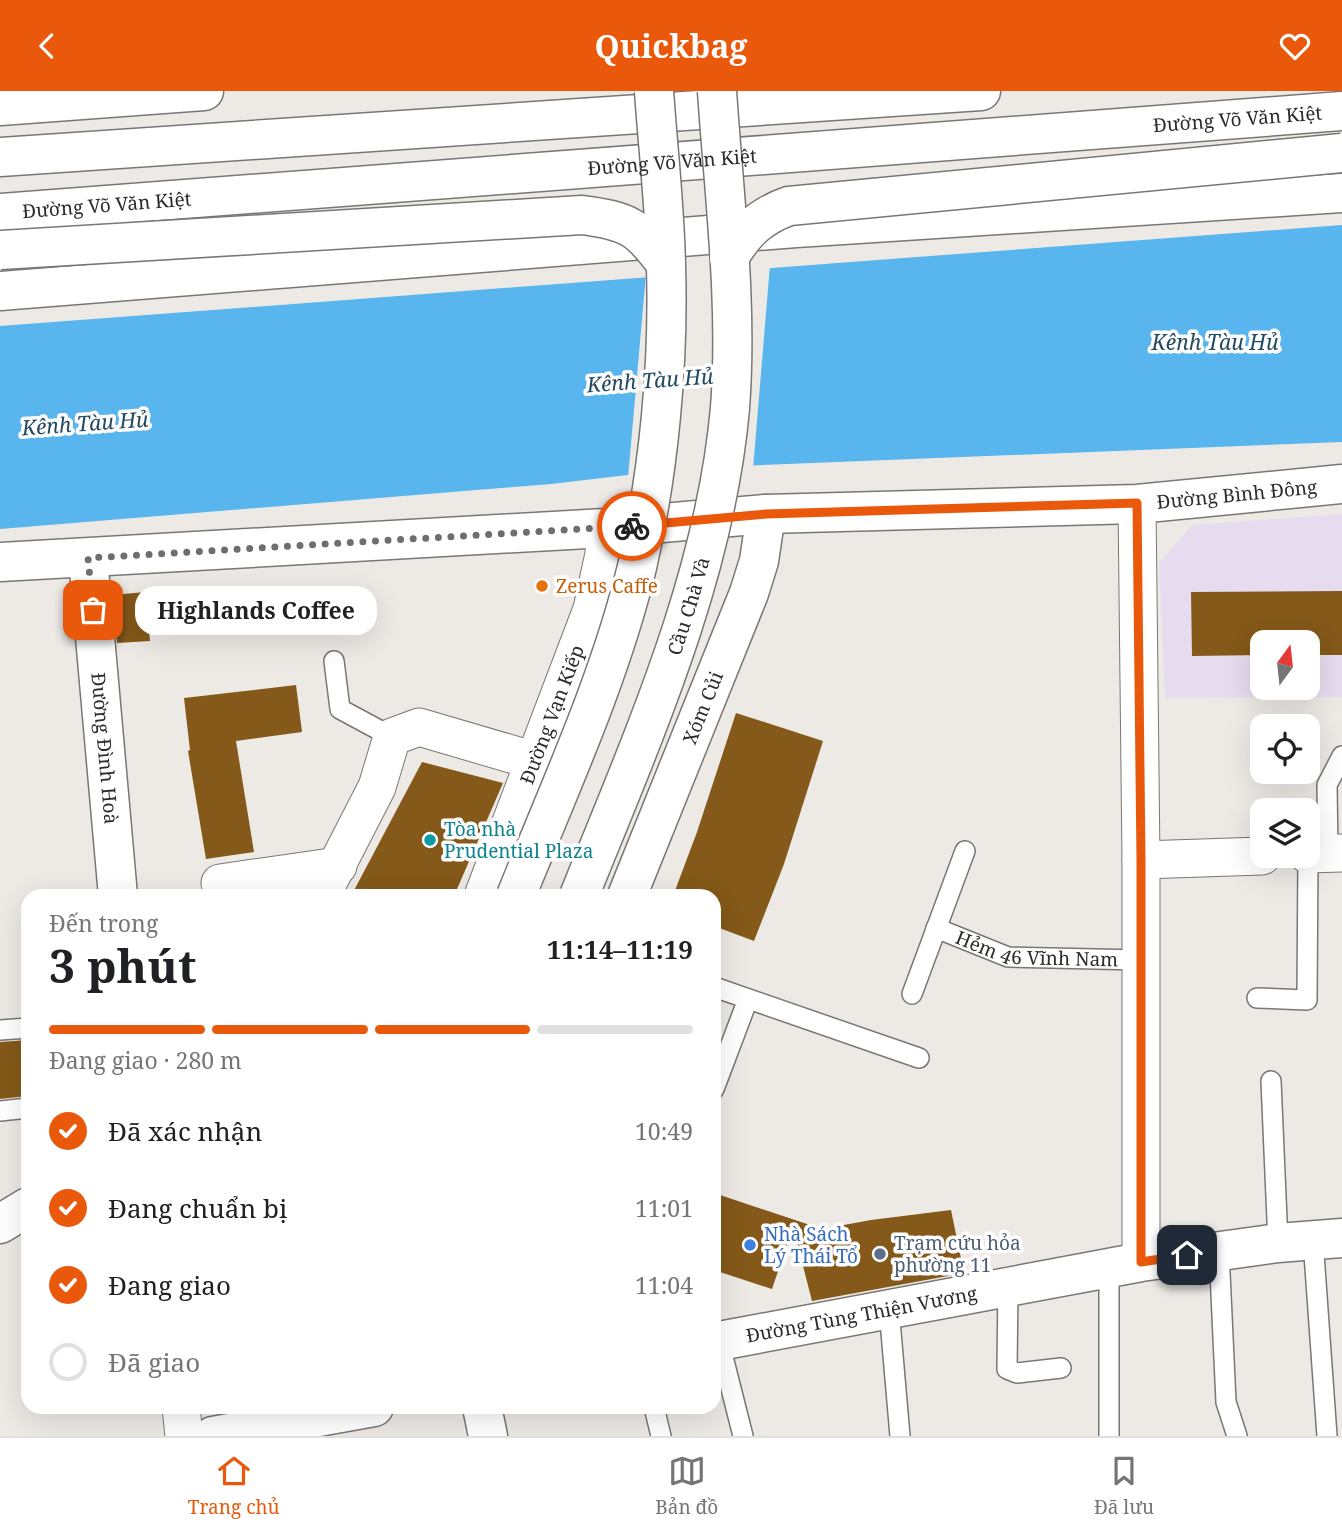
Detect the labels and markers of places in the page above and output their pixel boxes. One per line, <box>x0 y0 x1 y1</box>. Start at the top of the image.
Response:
place label: Zerus Caffe <box>556 573 658 599</box>
marker: Zerus Caffe <box>534 578 550 594</box>
pin <box>63 580 123 640</box>
callout: Highlands Coffee <box>135 585 376 635</box>
place label: Tòa nhà Prudential Plaza <box>444 816 593 864</box>
marker: Tòa nhà Prudential Plaza <box>422 832 438 848</box>
place label: Nhà Sách Lý Thái Tổ <box>764 1221 858 1269</box>
pin <box>1157 1225 1217 1285</box>
place label: Trạm cứu hỏa phường 11 <box>894 1230 1021 1278</box>
marker: Nhà Sách Lý Thái Tổ <box>742 1237 758 1253</box>
marker: Trạm cứu hỏa phường 11 <box>872 1246 888 1262</box>

